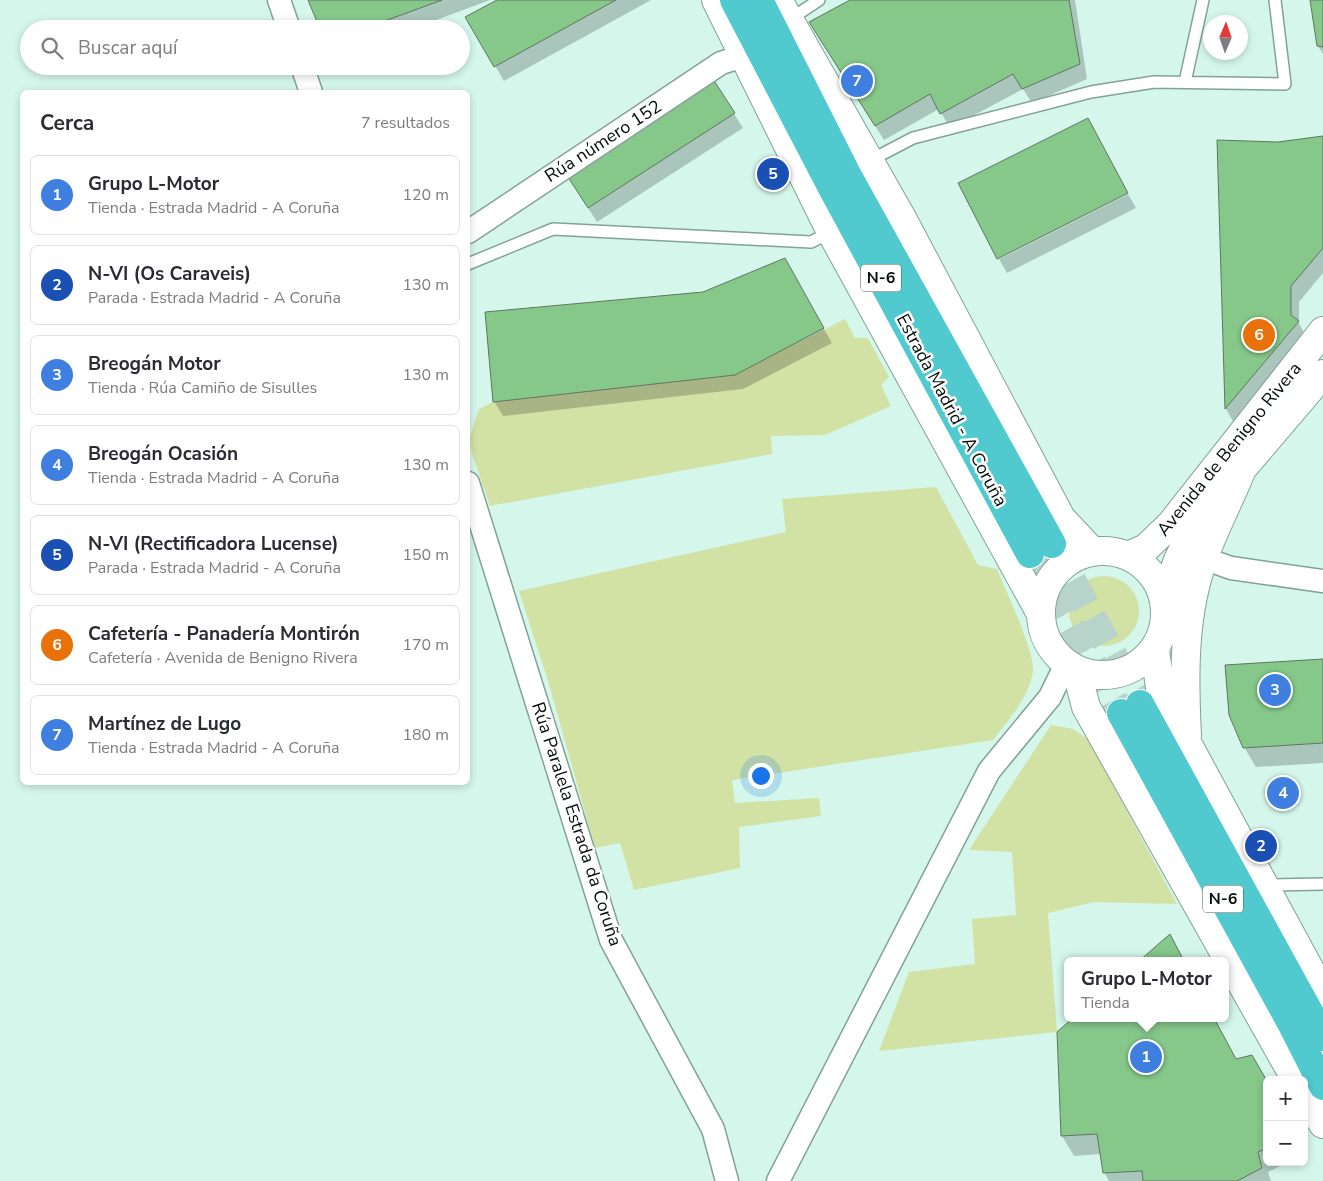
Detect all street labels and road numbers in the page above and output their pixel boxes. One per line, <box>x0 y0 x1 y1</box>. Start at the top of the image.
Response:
street label: Rúa número 152 <box>540 94 666 188</box>
road number: N-6 <box>861 264 901 292</box>
street label: Estrada Madrid - A Coruña <box>891 310 1013 510</box>
street label: Avenida de Benigno Rivera <box>1151 357 1307 541</box>
street label: Rúa Paralela Estrada da Coruña <box>526 699 628 949</box>
road number: N-6 <box>1203 886 1243 912</box>

